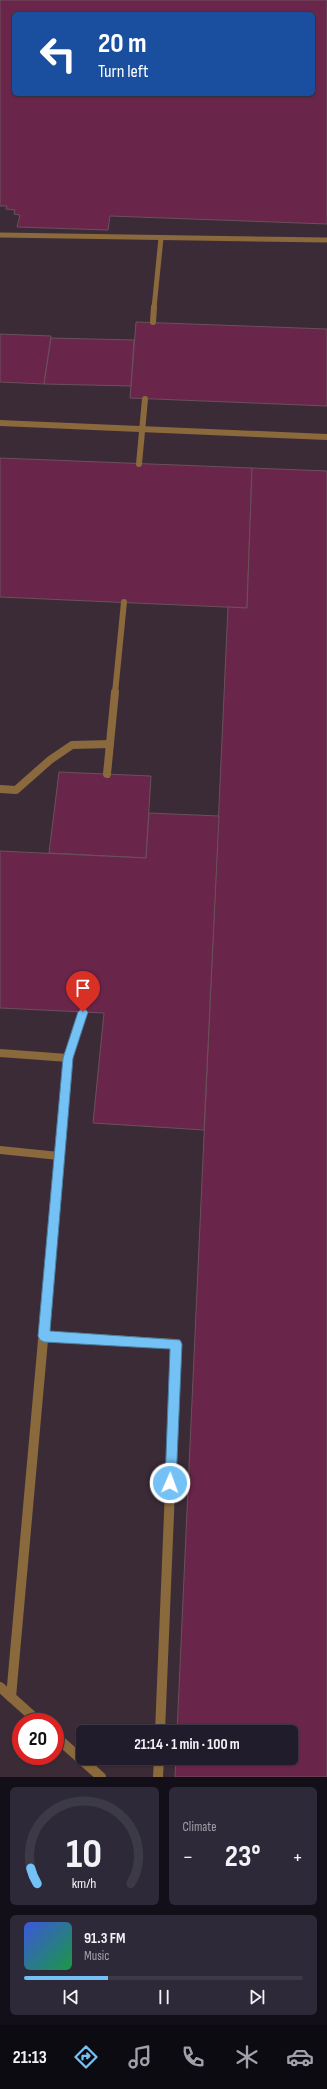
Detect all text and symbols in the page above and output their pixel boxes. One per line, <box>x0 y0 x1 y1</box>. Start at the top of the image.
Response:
text: 20 m <box>98 27 147 60</box>
icon: left <box>32 28 84 80</box>
text: Turn left <box>98 61 149 82</box>
pin <box>66 971 100 1012</box>
icon: arrive <box>72 977 94 999</box>
position arrow <box>149 1462 191 1504</box>
speed limit sign: 20 <box>12 1713 64 1765</box>
text: 21:14 · 1 min · 100 m <box>134 1735 240 1754</box>
text: Climate <box>183 1819 216 1835</box>
text: 10 <box>66 1830 102 1879</box>
text: 23° <box>225 1839 261 1875</box>
text: − <box>183 1844 193 1871</box>
text: + <box>292 1844 303 1871</box>
text: km/h <box>72 1875 97 1892</box>
text: 91.3 FM <box>84 1929 126 1948</box>
text: Music <box>84 1948 109 1964</box>
icon: previous <box>60 1986 82 2008</box>
icon: pause <box>153 1986 175 2008</box>
icon: next <box>246 1986 268 2008</box>
icon: directions <box>72 2043 100 2071</box>
icon: music <box>126 2043 154 2071</box>
icon: phone <box>179 2043 207 2071</box>
icon: climate <box>233 2043 261 2071</box>
icon: car <box>286 2043 314 2071</box>
text: 21:13 <box>13 2047 47 2068</box>

